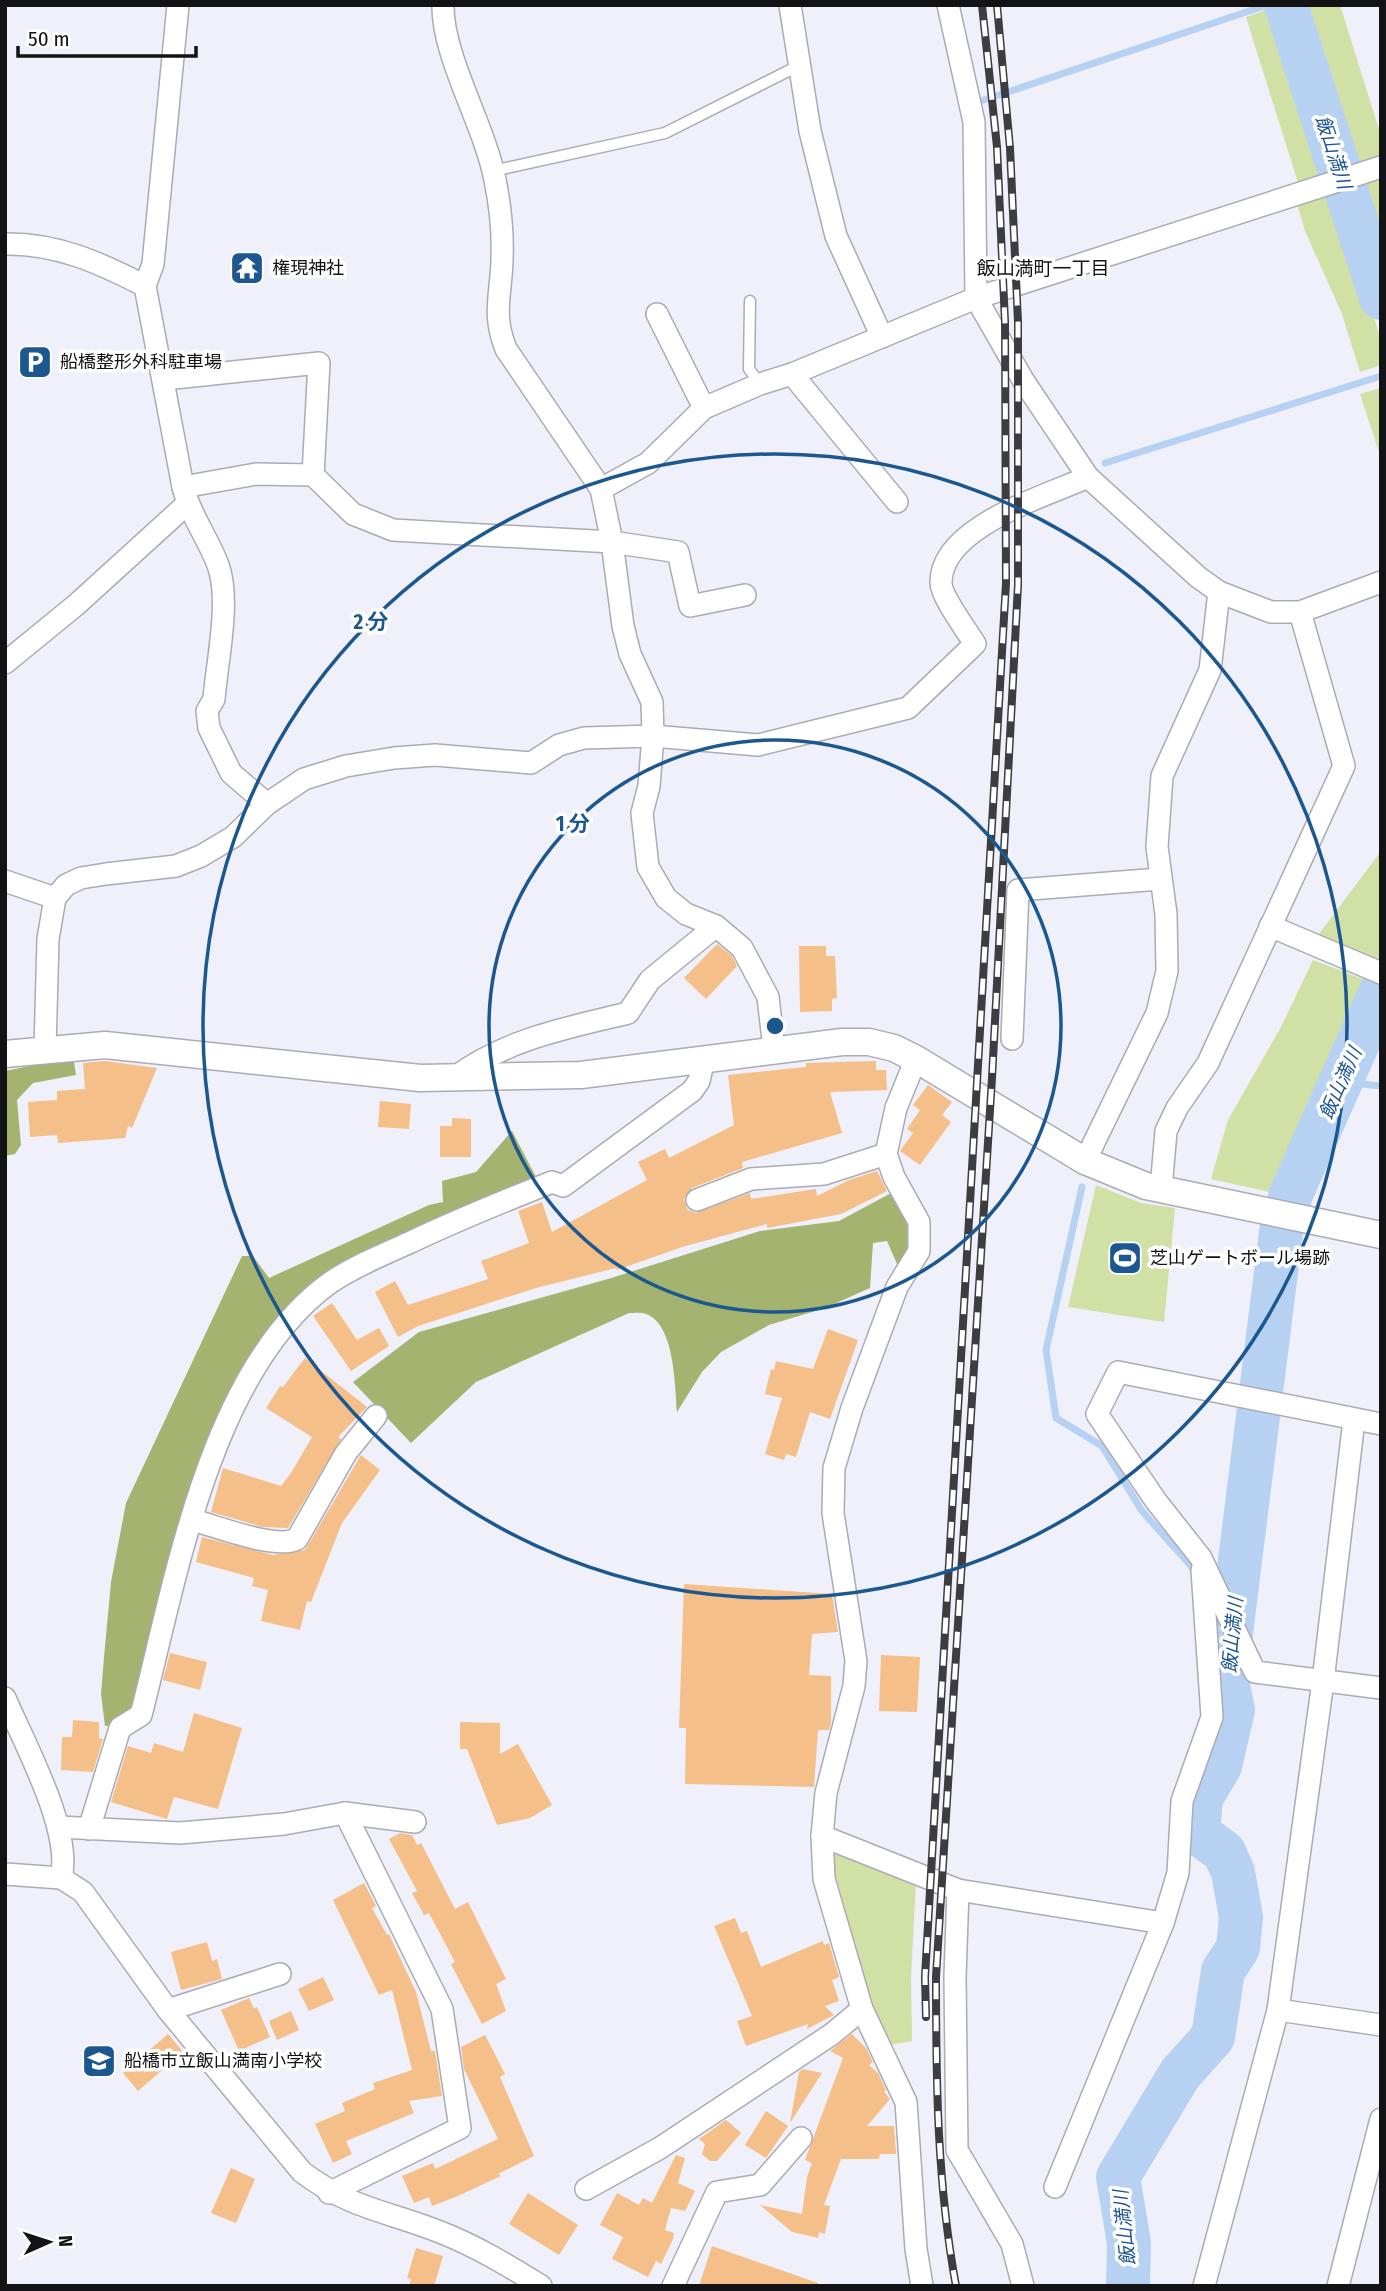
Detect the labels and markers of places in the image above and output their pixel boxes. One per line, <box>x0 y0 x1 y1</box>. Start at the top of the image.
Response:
temple icon: 権現神社 <box>228 249 266 287</box>
place label: 権現神社 <box>272 257 344 279</box>
parking icon: 船橋整形外科駐車場 <box>16 343 54 381</box>
place label: 船橋整形外科駐車場 <box>60 351 222 373</box>
centre of rings <box>763 1014 787 1038</box>
sports icon: 芝山ゲートボール場跡 <box>1106 1239 1144 1277</box>
place label: 芝山ゲートボール場跡 <box>1150 1247 1330 1269</box>
school or university icon: 船橋市立飯山満南小学校 <box>80 2042 118 2080</box>
place label: 船橋市立飯山満南小学校 <box>124 2050 322 2072</box>

